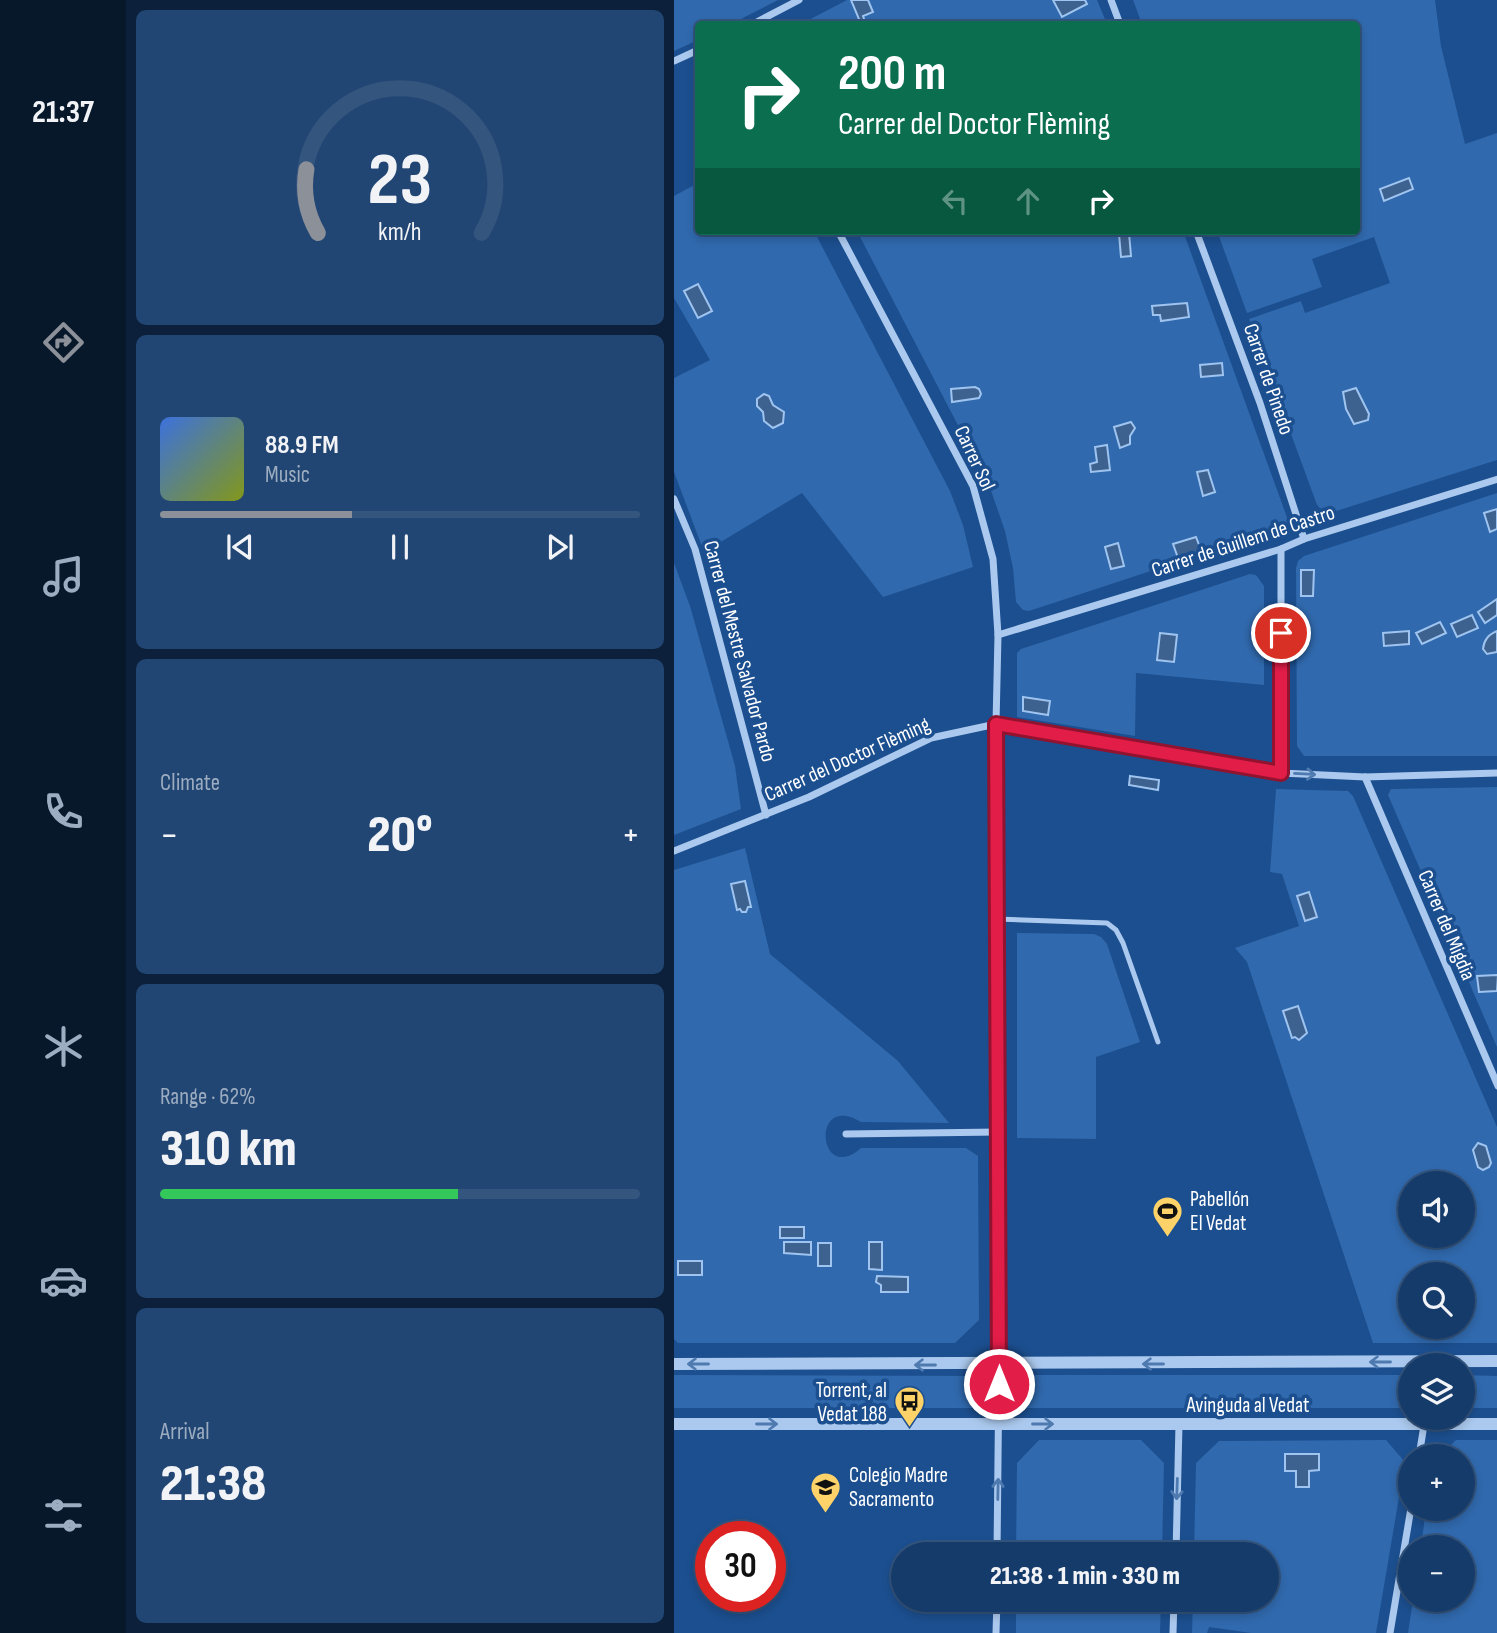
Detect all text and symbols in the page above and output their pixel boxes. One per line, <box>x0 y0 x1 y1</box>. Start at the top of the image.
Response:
text: 200 m <box>838 45 946 104</box>
icon: right <box>723 49 814 140</box>
text: 21:37 <box>32 93 94 132</box>
text: Carrer del Doctor Flèming <box>838 105 1110 144</box>
text: 23 <box>368 138 432 226</box>
icon: left <box>936 182 974 220</box>
icon: ahead <box>1009 182 1047 220</box>
icon: right <box>1082 182 1120 220</box>
text: km/h <box>378 217 422 248</box>
icon: directions <box>39 318 88 367</box>
street label: Carrer de Pinedo <box>1238 320 1299 438</box>
street label: Carrer Sol <box>949 422 1000 495</box>
text: 88.9 FM <box>265 430 339 461</box>
text: Music <box>265 461 310 489</box>
street label: Carrer de Guillem de Castro <box>1148 500 1338 583</box>
icon: previous <box>221 528 259 566</box>
icon: pause <box>381 528 419 566</box>
icon: next <box>541 528 579 566</box>
street label: Carrer del Mestre Salvador Pardo <box>698 538 781 764</box>
icon: music <box>39 552 88 601</box>
pin <box>1251 603 1311 663</box>
icon: arrive <box>1262 614 1300 652</box>
street label: Carrer del Doctor Flèming <box>761 712 934 807</box>
one-way arrow <box>1293 768 1316 781</box>
text: Climate <box>160 769 220 797</box>
icon: phone <box>39 787 88 836</box>
text: 20° <box>367 804 433 867</box>
text: − <box>160 813 179 858</box>
text: + <box>621 813 640 858</box>
street label: Carrer del Migdia <box>1412 866 1481 984</box>
icon: climate <box>39 1022 88 1071</box>
text: Range · 62% <box>160 1083 256 1111</box>
text: 310 km <box>160 1118 297 1181</box>
map controls <box>1398 1171 1475 1612</box>
button: sound <box>1398 1171 1475 1248</box>
place label: Pabellón El Vedat <box>1190 1187 1249 1236</box>
sports icon: Pabellón El Vedat <box>1150 1194 1184 1238</box>
icon: car <box>39 1256 88 1305</box>
button: search <box>1398 1262 1475 1339</box>
position arrow <box>962 1347 1036 1421</box>
button: layers <box>1398 1353 1475 1430</box>
one-way arrow <box>1369 1355 1392 1369</box>
one-way arrow <box>686 1357 709 1371</box>
one-way arrow <box>1141 1357 1164 1371</box>
one-way arrow <box>914 1358 937 1372</box>
place label: Torrent, al Vedat 188 <box>816 1378 887 1427</box>
bus stop icon: Torrent, al Vedat 188 <box>893 1385 927 1429</box>
street label: Avinguda al Vedat <box>1186 1393 1309 1418</box>
one-way arrow <box>755 1417 778 1431</box>
one-way arrow <box>1031 1417 1054 1431</box>
text: Arrival <box>160 1418 209 1446</box>
button: + <box>1398 1444 1475 1521</box>
text: 21:38 <box>160 1453 266 1516</box>
place label: Colegio Madre Sacramento <box>849 1463 948 1512</box>
school or university icon: Colegio Madre Sacramento <box>809 1470 843 1514</box>
one-way arrow <box>1171 1477 1184 1500</box>
one-way arrow <box>991 1478 1004 1501</box>
icon: filters <box>39 1491 88 1540</box>
speed limit sign: 30 <box>695 1521 786 1612</box>
button: − <box>1398 1535 1475 1612</box>
text: 21:38 · 1 min · 330 m <box>990 1561 1180 1592</box>

